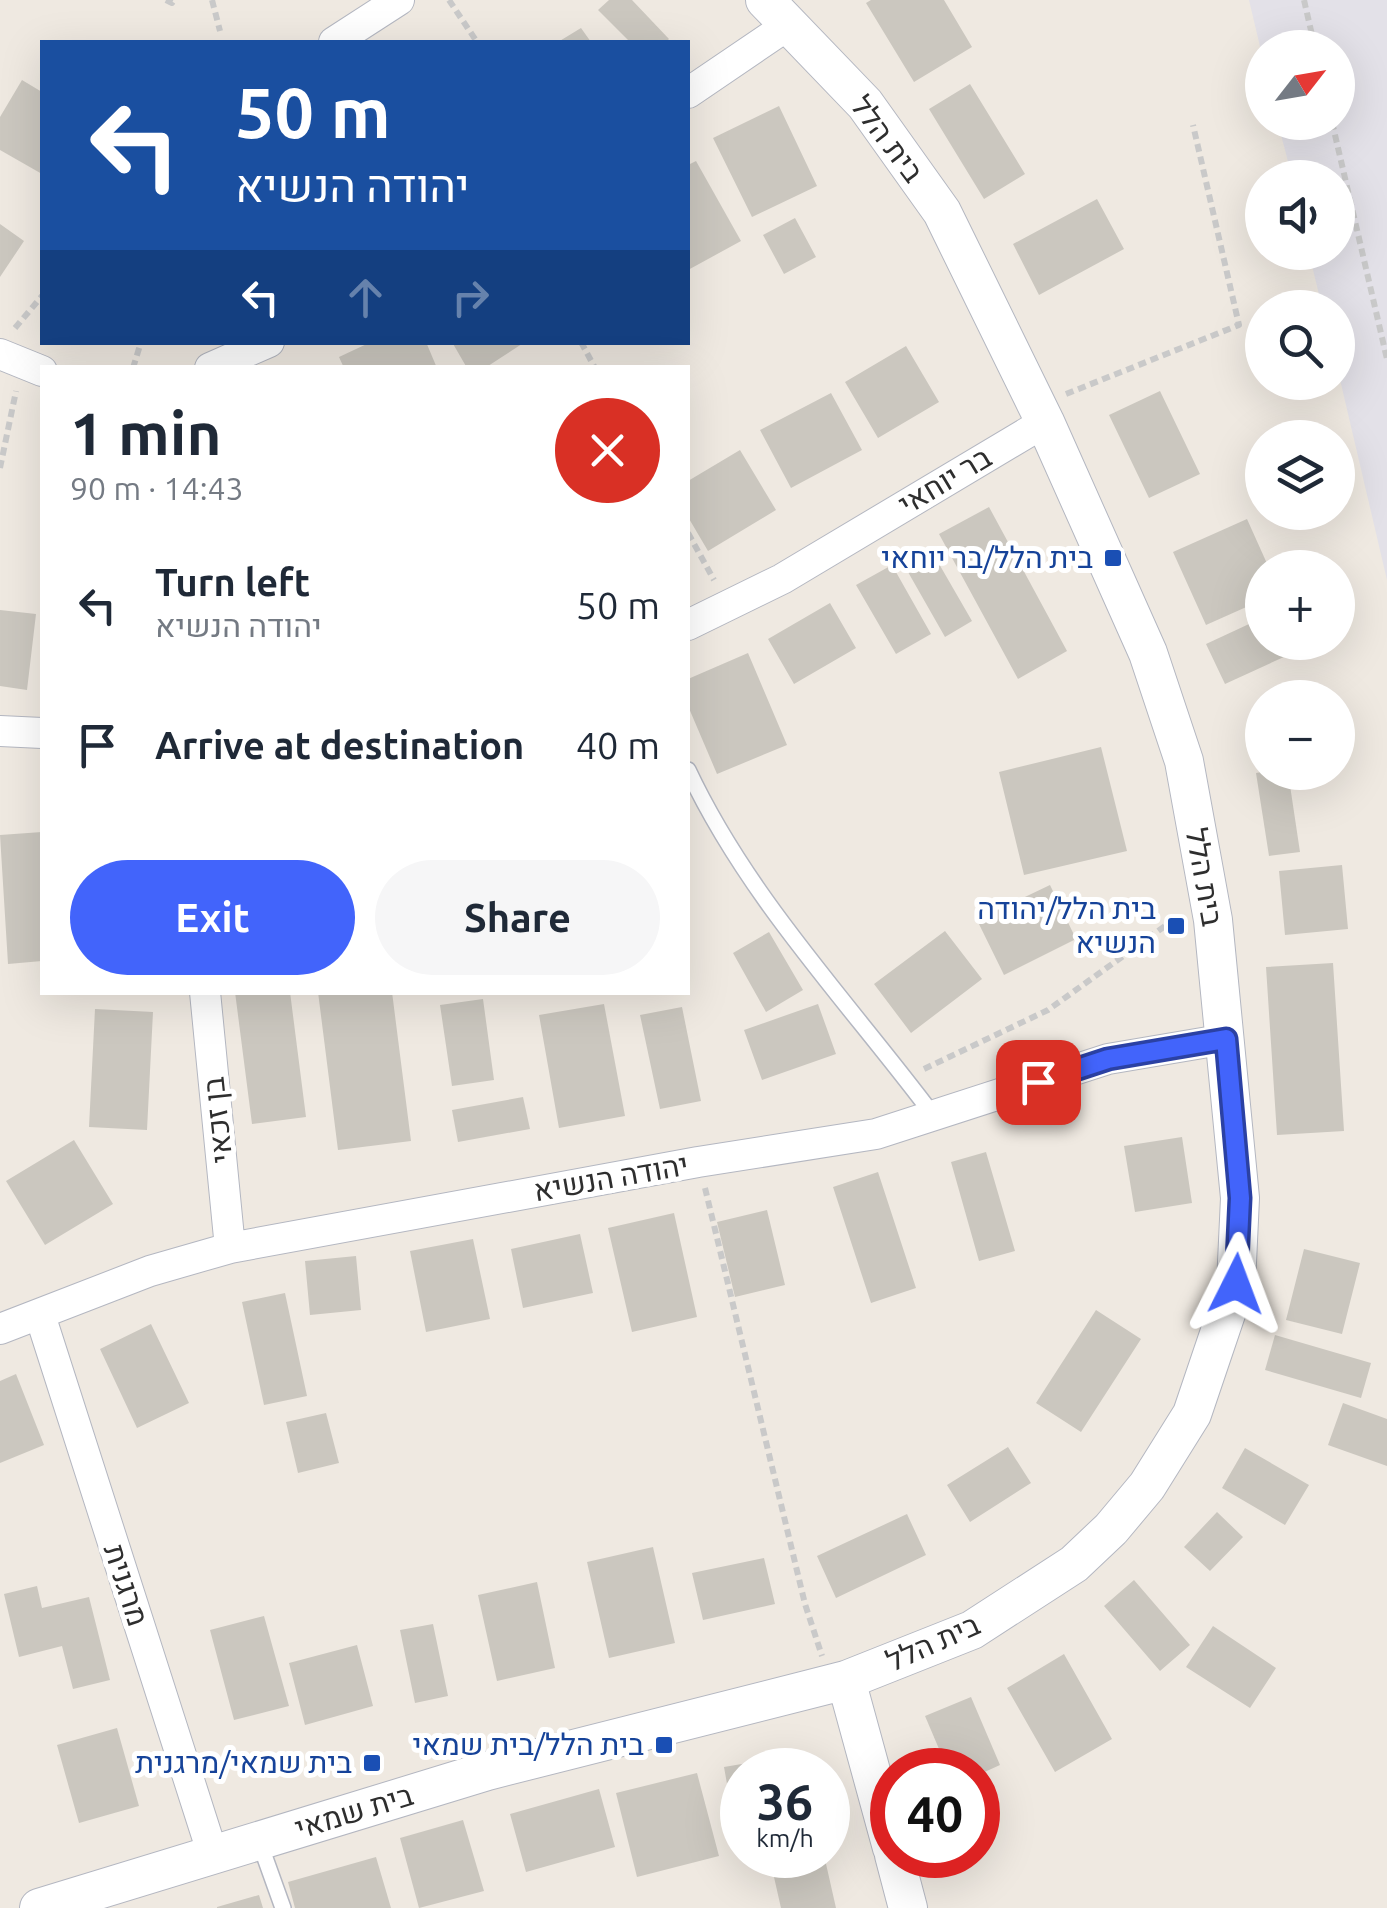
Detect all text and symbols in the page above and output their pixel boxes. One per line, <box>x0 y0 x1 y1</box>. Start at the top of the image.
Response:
north arrow <box>1245 30 1355 140</box>
map controls <box>1245 30 1355 790</box>
text: 50 m <box>235 73 391 151</box>
icon: left <box>70 80 200 210</box>
street label: בית הלל <box>844 89 931 188</box>
text: יהודה הנשיא <box>235 160 469 211</box>
button: sound <box>1245 160 1355 270</box>
icon: left <box>233 270 288 325</box>
icon: ahead <box>338 270 393 325</box>
icon: right <box>443 270 498 325</box>
button: search <box>1245 290 1355 400</box>
button: close <box>555 398 660 503</box>
text: 1 min <box>70 399 222 466</box>
button: layers <box>1245 420 1355 530</box>
street label: בר יוחאי <box>892 439 997 521</box>
text: 90 m · 14:43 <box>70 470 244 506</box>
place label: בית הלל/בר יוחאי <box>881 540 1093 574</box>
marker: בית הלל/בר יוחאי <box>1102 547 1124 569</box>
button: + <box>1245 550 1355 660</box>
text: Turn left <box>155 561 310 603</box>
icon: left <box>70 578 125 633</box>
text: 50 m <box>576 584 660 626</box>
text: יהודה הנשיא <box>155 607 322 643</box>
button: − <box>1245 680 1355 790</box>
icon: arrive <box>70 718 125 773</box>
text: Arrive at destination <box>155 724 524 766</box>
text: 40 m <box>576 724 660 766</box>
street label: בית הלל <box>1180 825 1230 929</box>
button: Exit <box>70 860 355 975</box>
button: Share <box>375 860 660 975</box>
place label: בית הלל/יהודה הנשיא <box>977 891 1156 959</box>
marker: בית הלל/יהודה הנשיא <box>1165 915 1187 937</box>
pin <box>996 1040 1081 1125</box>
icon: arrive <box>1011 1055 1066 1110</box>
street label: בן זכאי <box>196 1075 238 1165</box>
street label: יהודה הנשיא <box>531 1147 691 1207</box>
position arrow <box>1184 1232 1288 1336</box>
street label: מרגנית <box>98 1539 156 1630</box>
street label: בית הלל <box>880 1606 985 1678</box>
place label: בית הלל/בית שמאי <box>412 1727 644 1761</box>
marker: בית הלל/בית שמאי <box>653 1734 675 1756</box>
place label: בית שמאי/מרגנית <box>135 1745 352 1779</box>
speed limit sign: 40 <box>870 1748 1000 1878</box>
marker: בית שמאי/מרגנית <box>361 1752 383 1774</box>
text: 36 <box>757 1773 813 1829</box>
street label: בית שמאי <box>291 1777 417 1845</box>
text: km/h <box>756 1824 814 1852</box>

